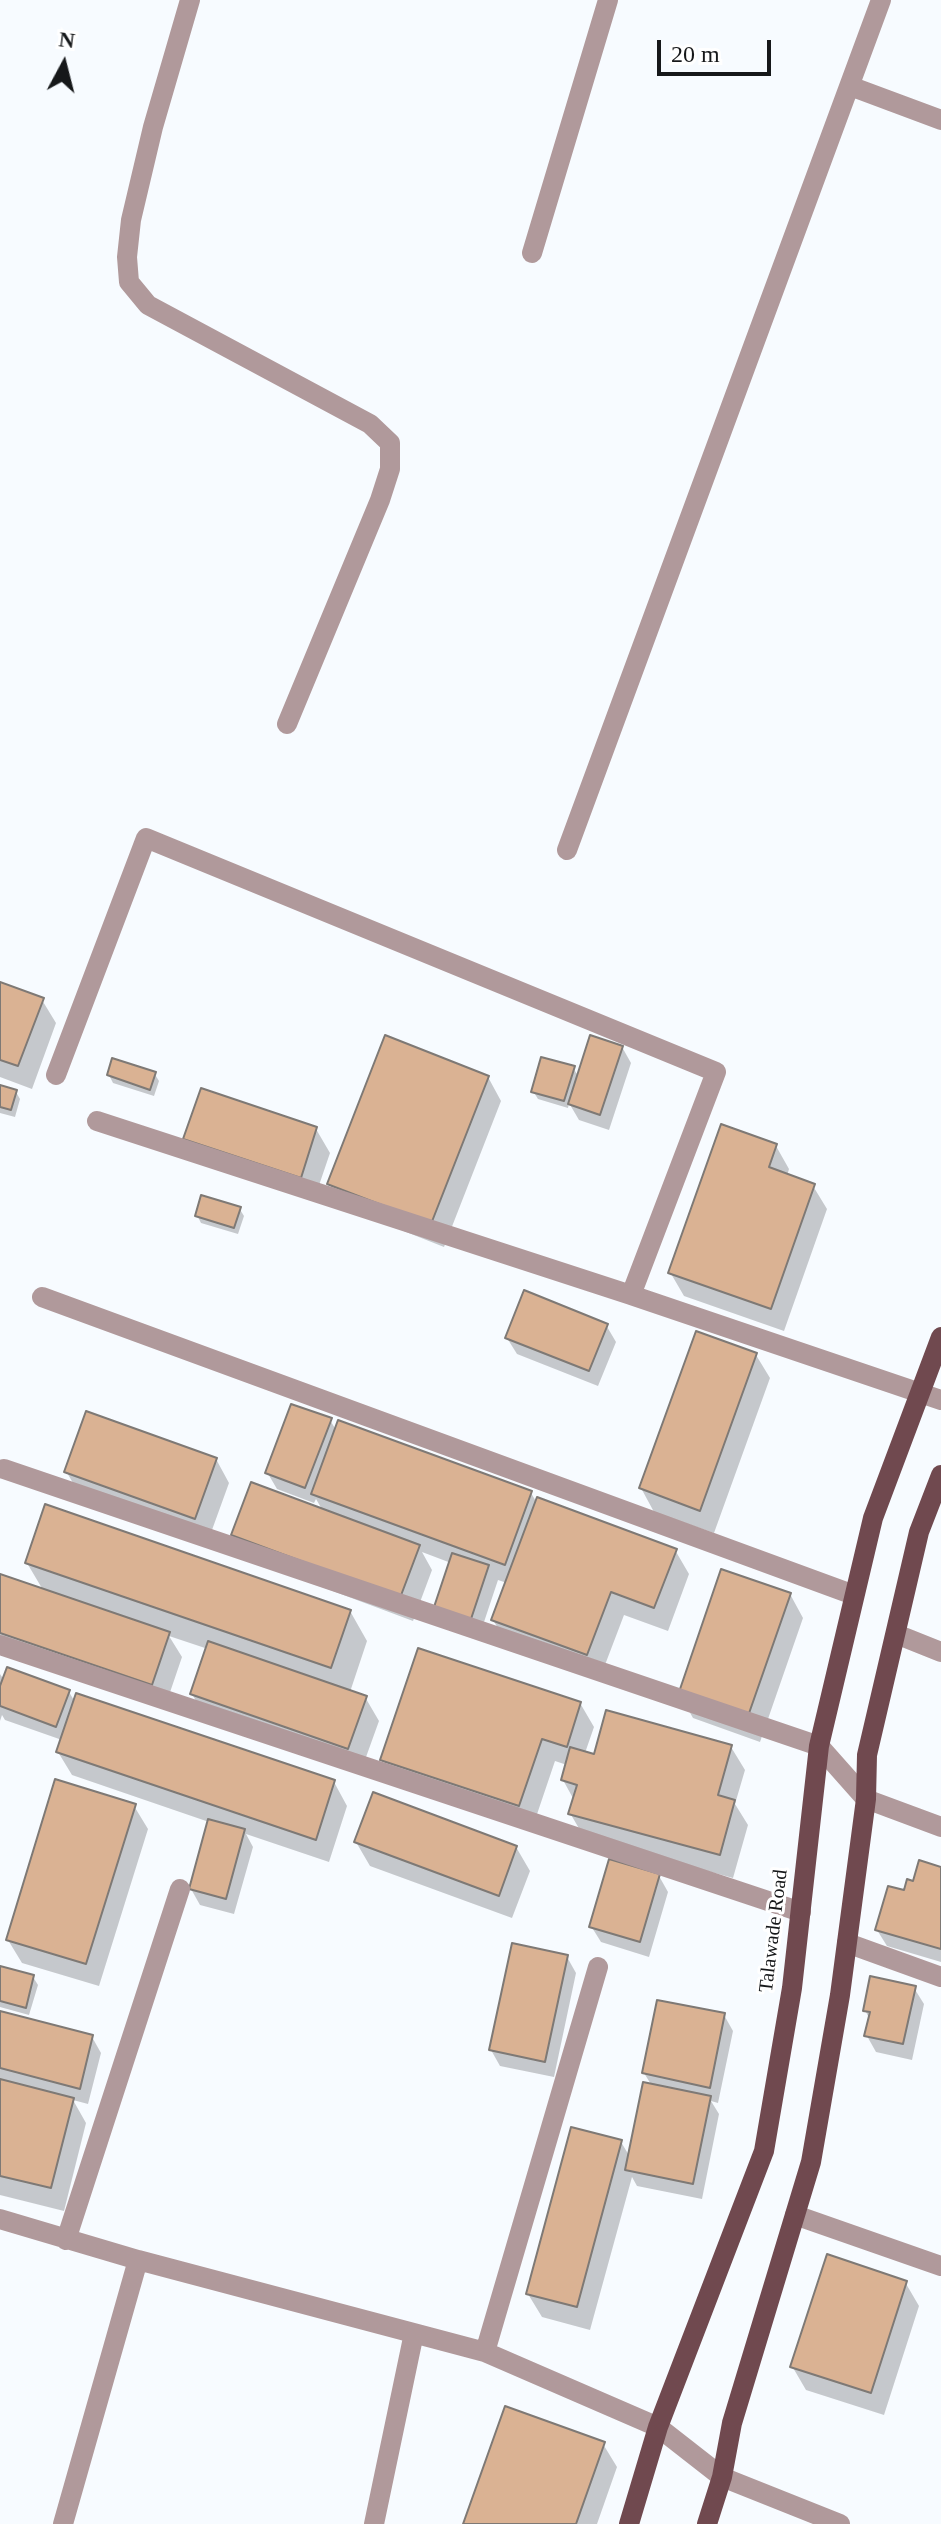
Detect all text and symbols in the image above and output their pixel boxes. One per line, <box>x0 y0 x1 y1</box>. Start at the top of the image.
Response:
north arrow <box>24 24 104 104</box>
scale bar <box>661 24 775 74</box>
text: N <box>58 26 76 53</box>
text: 20 m <box>671 41 720 67</box>
street label: Talawade Road <box>755 1868 793 1994</box>

